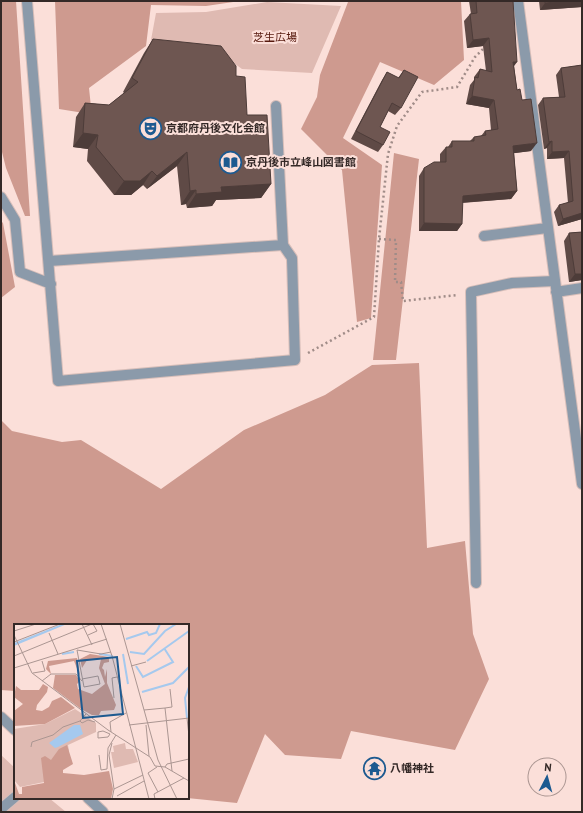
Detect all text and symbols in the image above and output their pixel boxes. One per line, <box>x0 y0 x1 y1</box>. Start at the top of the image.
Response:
park label: 芝生広場 <box>253 30 297 44</box>
theatre icon: 京都府丹後文化会館 <box>137 115 163 141</box>
place label: 京都府丹後文化会館 <box>166 121 265 135</box>
library icon: 京丹後市立峰山図書館 <box>217 149 243 175</box>
place label: 京丹後市立峰山図書館 <box>246 155 356 169</box>
inset map <box>14 624 189 799</box>
temple icon: 八幡神社 <box>361 755 387 781</box>
north arrow <box>527 757 567 797</box>
text: N <box>544 760 552 774</box>
place label: 八幡神社 <box>390 761 434 775</box>

